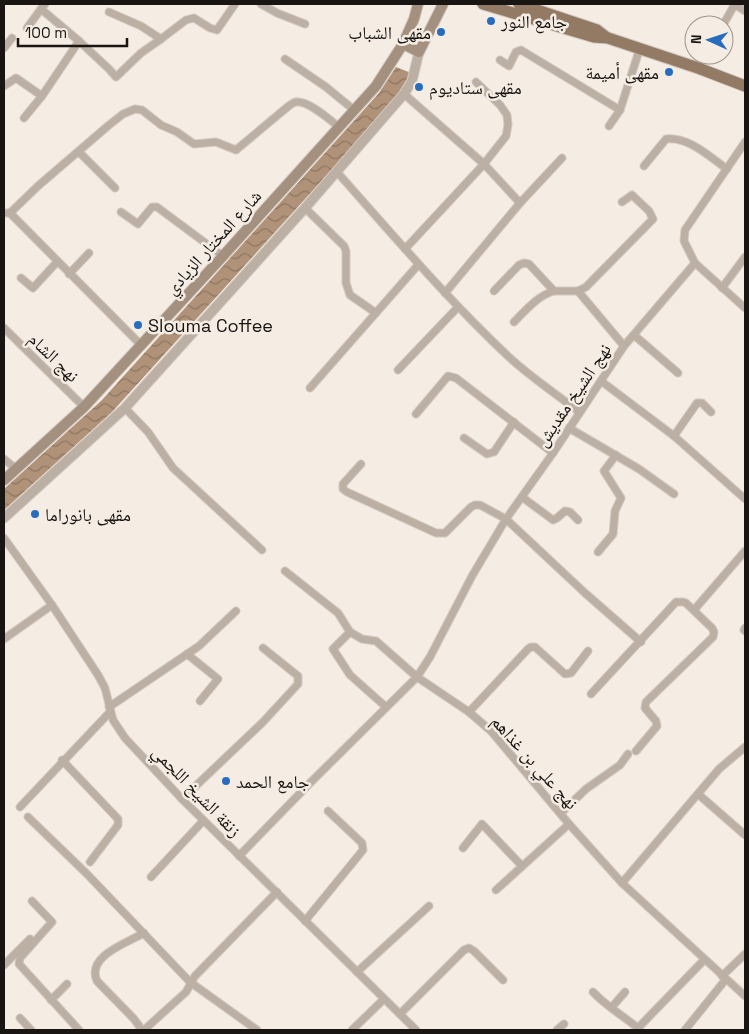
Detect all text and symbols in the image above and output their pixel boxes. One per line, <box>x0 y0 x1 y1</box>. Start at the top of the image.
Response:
place label: جامع النور <box>500 10 567 34</box>
scale bar <box>18 15 126 47</box>
marker: جامع النور <box>485 15 497 27</box>
north arrow <box>684 15 734 65</box>
place label: مقهى الشباب <box>348 21 431 44</box>
text: 100 m <box>25 23 67 42</box>
marker: مقهى الشباب <box>435 26 447 38</box>
text: N <box>687 34 705 44</box>
place label: مقهى أميمة <box>585 61 659 84</box>
marker: مقهى أميمة <box>663 66 675 78</box>
place label: مقهى ستاديوم <box>429 76 522 100</box>
marker: مقهى ستاديوم <box>413 81 425 93</box>
street label: شارع المختار الزيادي <box>160 185 269 302</box>
place label: Slouma Coffee <box>148 314 273 337</box>
marker: Slouma Coffee <box>132 319 144 331</box>
street label: نهج الشام <box>23 327 84 387</box>
street label: نهج الشيخ مقديش <box>530 339 617 452</box>
place label: مقهى بانوراما <box>45 503 131 526</box>
marker: مقهى بانوراما <box>29 508 41 520</box>
street label: نهج علي بن غذاهم <box>484 710 584 817</box>
street label: زنقة الشيخ اللجمي <box>145 740 247 844</box>
place label: جامع الحمد <box>236 770 309 794</box>
marker: جامع الحمد <box>220 775 232 787</box>

